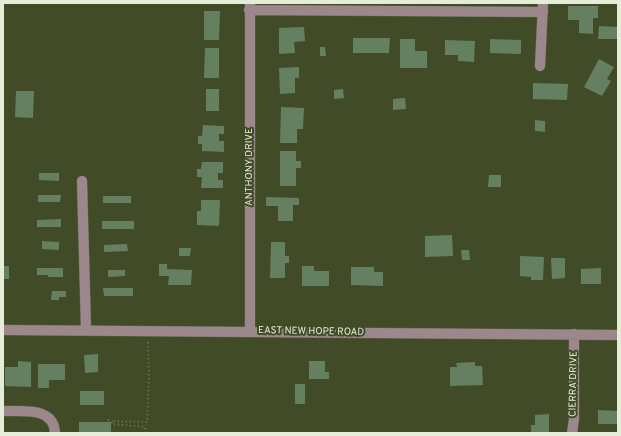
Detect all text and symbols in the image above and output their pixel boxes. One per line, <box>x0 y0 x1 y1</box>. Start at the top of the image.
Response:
street label: ANTHONY DRIVE <box>244 128 256 206</box>
street label: EAST NEW HOPE ROAD <box>258 325 364 339</box>
street label: CIERRA DRIVE <box>567 351 581 417</box>

